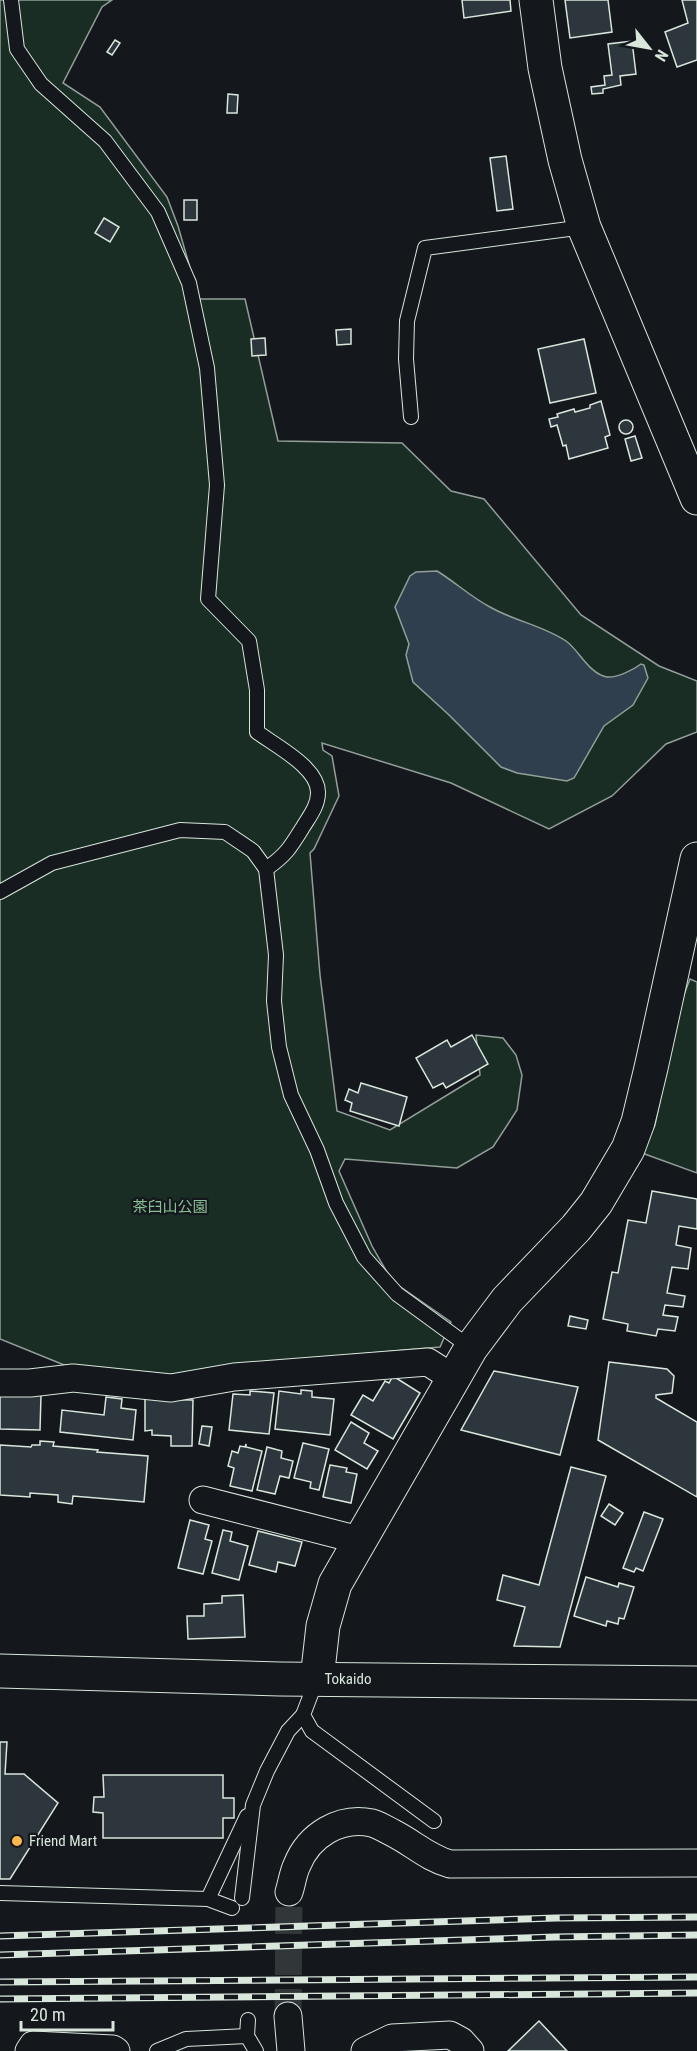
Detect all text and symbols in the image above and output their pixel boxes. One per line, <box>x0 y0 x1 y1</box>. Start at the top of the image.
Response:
north arrow <box>619 18 679 78</box>
text: N <box>651 46 672 65</box>
park label: 茶臼山公園 <box>132 1198 208 1216</box>
street label: Tokaido <box>325 1670 371 1688</box>
place label: Friend Mart <box>29 1832 97 1850</box>
marker: Friend Mart <box>10 1834 24 1848</box>
scale bar <box>21 1994 112 2032</box>
text: 20 m <box>30 2004 65 2025</box>

